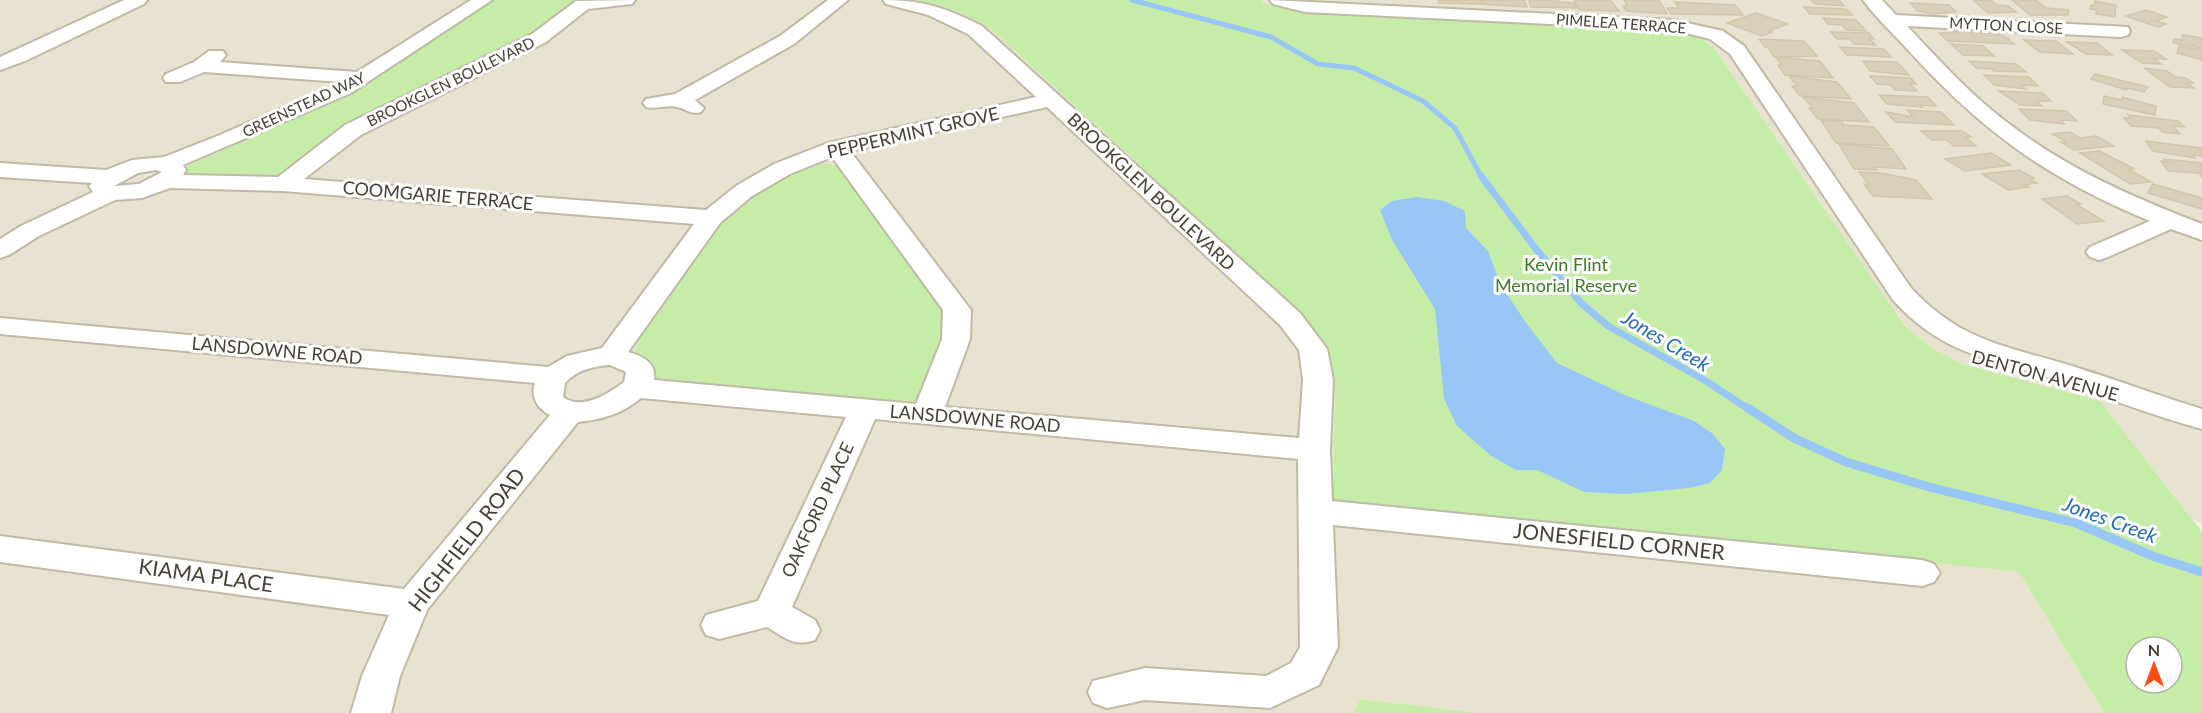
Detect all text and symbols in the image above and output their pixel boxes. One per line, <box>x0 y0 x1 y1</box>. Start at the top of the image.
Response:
street label: PIMELEA TERRACE <box>1556 9 1687 37</box>
street label: MYTTON CLOSE <box>1949 13 2063 37</box>
street label: BROOKGLEN BOULEVARD <box>364 33 537 130</box>
street label: GREENSTEAD WAY <box>239 67 368 140</box>
street label: PEPPERMINT GROVE <box>825 102 1001 162</box>
street label: BROOKGLEN BOULEVARD <box>1063 108 1240 275</box>
street label: COOMGARIE TERRACE <box>342 176 534 214</box>
park label: Kevin Flint Memorial Reserve <box>1495 253 1637 296</box>
water label: Jones Creek <box>1617 304 1715 376</box>
street label: LANSDOWNE ROAD <box>191 332 363 368</box>
street label: DENTON AVENUE <box>1969 345 2121 405</box>
street label: LANSDOWNE ROAD <box>889 400 1061 436</box>
street label: OAKFORD PLACE <box>776 439 858 581</box>
street label: HIGHFIELD ROAD <box>402 462 530 616</box>
water label: Jones Creek <box>2059 491 2161 547</box>
street label: JONESFIELD CORNER <box>1512 517 1727 564</box>
street label: KIAMA PLACE <box>137 553 275 596</box>
north arrow <box>2124 635 2184 695</box>
text: N <box>2148 640 2160 659</box>

